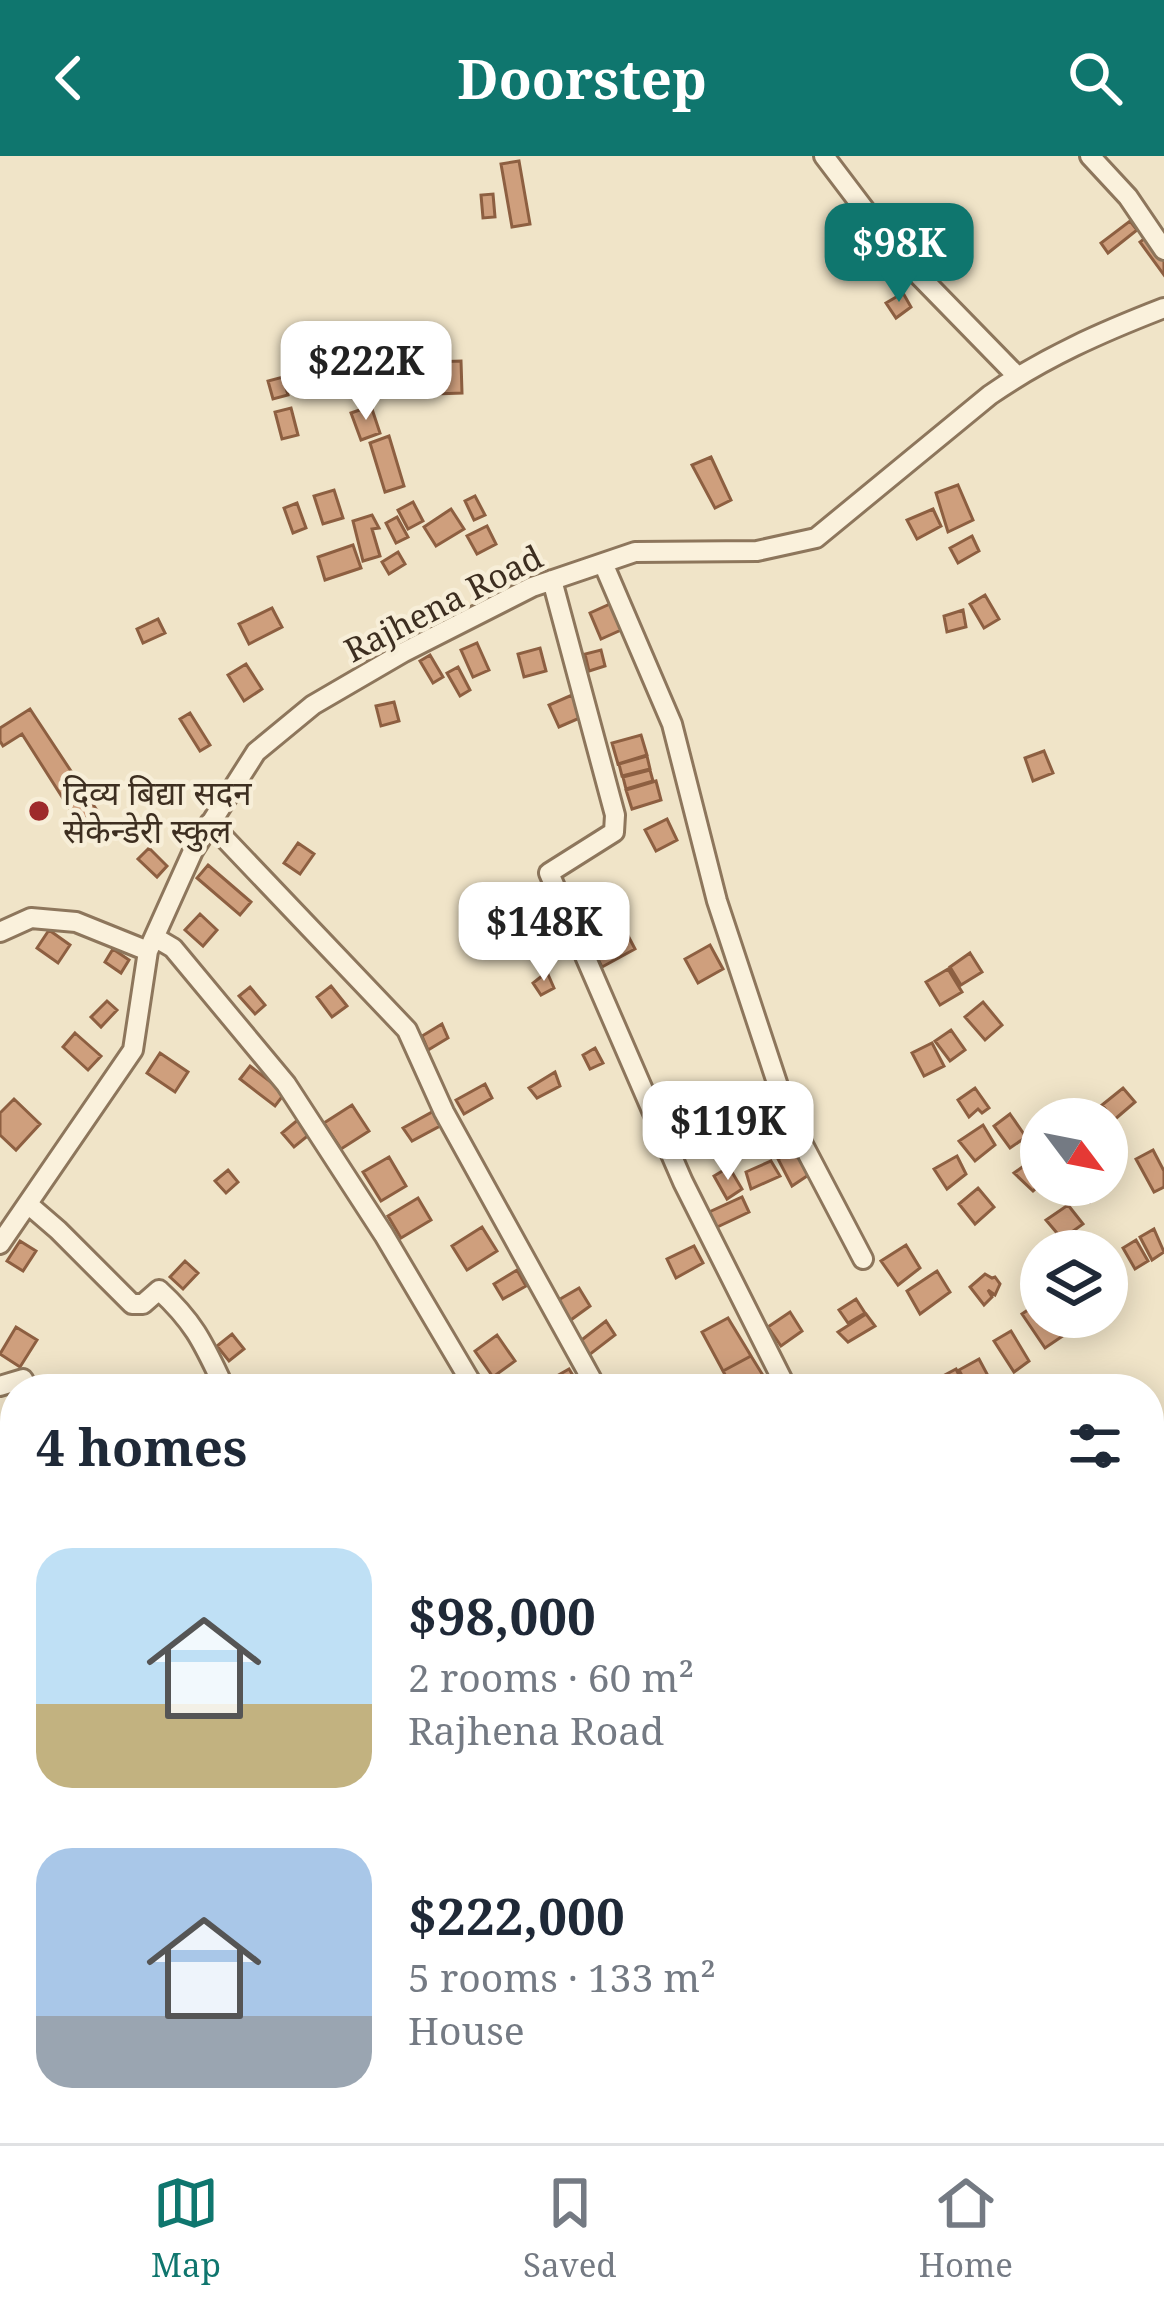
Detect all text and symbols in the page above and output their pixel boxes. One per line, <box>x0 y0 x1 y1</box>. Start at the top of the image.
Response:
text: Doorstep <box>457 41 707 115</box>
icon: back <box>36 45 102 111</box>
icon: search <box>1062 45 1128 111</box>
pin: $98K <box>828 203 970 305</box>
text: $98K <box>852 215 946 268</box>
pin: $222K <box>282 321 450 423</box>
text: $222K <box>308 333 424 386</box>
street label: Rajhena Road <box>336 534 550 672</box>
place label: दिव्य बिद्या सदन सेकेन्डेरी स्कुल <box>63 770 252 853</box>
marker: दिव्य बिद्या सदन सेकेन्डेरी स्कुल <box>26 798 52 824</box>
pin: $148K <box>460 882 628 984</box>
text: $148K <box>486 894 602 947</box>
pin: $119K <box>644 1081 812 1183</box>
text: $119K <box>670 1093 786 1146</box>
north arrow <box>1020 1098 1128 1206</box>
map controls <box>1020 1098 1128 1338</box>
button: layers <box>1020 1230 1128 1338</box>
text: 4 homes <box>36 1411 247 1481</box>
icon: filters <box>1062 1413 1128 1479</box>
text: $98,000 <box>408 1580 596 1650</box>
icon: home <box>132 1596 276 1740</box>
text: 2 rooms · 60 m² <box>408 1650 694 1703</box>
text: Rajhena Road <box>408 1703 664 1756</box>
text: $222,000 <box>408 1880 625 1950</box>
icon: home <box>132 1896 276 2040</box>
text: 5 rooms · 133 m² <box>408 1950 716 2003</box>
text: House <box>408 2003 525 2056</box>
tab: Map <box>151 2170 221 2287</box>
tab: Saved <box>523 2170 617 2287</box>
tab: Home <box>919 2170 1013 2287</box>

